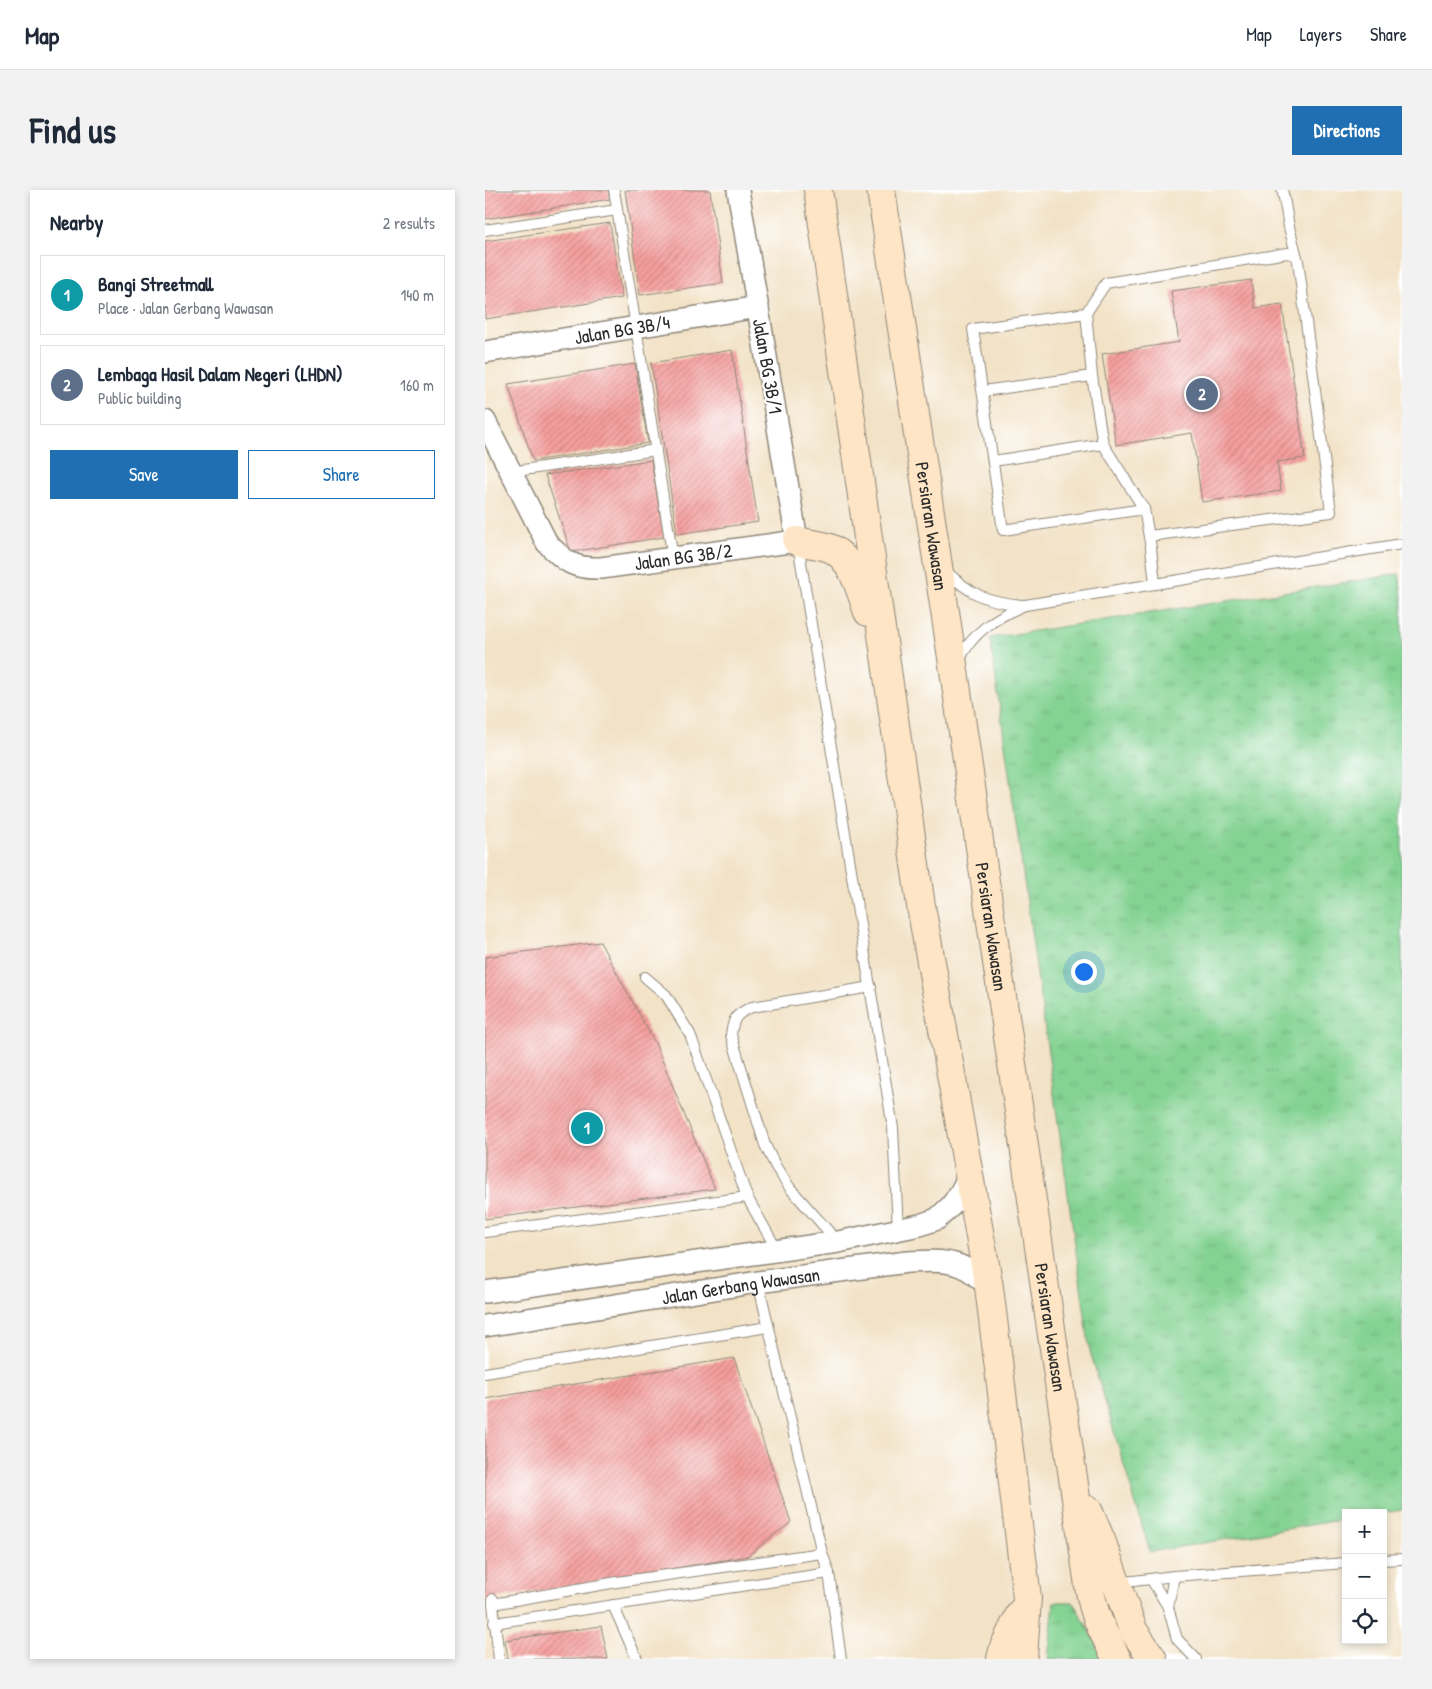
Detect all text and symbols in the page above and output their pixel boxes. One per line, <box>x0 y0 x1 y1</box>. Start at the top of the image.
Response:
text: Map <box>25 19 59 51</box>
text: Map <box>1246 22 1272 47</box>
text: Layers <box>1300 22 1342 47</box>
text: Share <box>1370 22 1407 47</box>
button: Directions <box>1292 106 1402 155</box>
text: Find us <box>30 107 116 154</box>
text: Nearby <box>50 208 103 237</box>
text: 2 results <box>383 212 435 234</box>
text: Bangi Streetmall <box>98 271 214 297</box>
text: 1 <box>64 284 70 306</box>
text: 140 m <box>400 284 434 306</box>
text: Place · Jalan Gerbang Wawasan <box>98 297 274 319</box>
street label: Jalan BG 3B/4 <box>572 309 672 350</box>
street label: Jalan BG 3B/1 <box>747 316 789 416</box>
text: Lembaga Hasil Dalam Negeri (LHDN) <box>98 361 343 387</box>
text: 2 <box>63 374 71 396</box>
text: 160 m <box>400 374 434 396</box>
pin: 2 <box>1186 375 1218 413</box>
text: Public building <box>98 387 181 409</box>
button: Save <box>50 450 238 499</box>
button: Share <box>248 450 435 499</box>
street label: Persiaran Wawasan <box>909 460 955 592</box>
street label: Jalan BG 3B/2 <box>633 537 734 576</box>
street label: Persiaran Wawasan <box>969 861 1014 993</box>
your location <box>1071 959 1097 985</box>
pin: 1 <box>571 1109 603 1147</box>
street label: Jalan Gerbang Wawasan <box>660 1261 821 1310</box>
street label: Persiaran Wawasan <box>1029 1261 1073 1393</box>
map controls <box>1342 1509 1387 1644</box>
button: + <box>1342 1509 1387 1554</box>
button: − <box>1342 1554 1387 1599</box>
button: locate <box>1342 1599 1387 1644</box>

